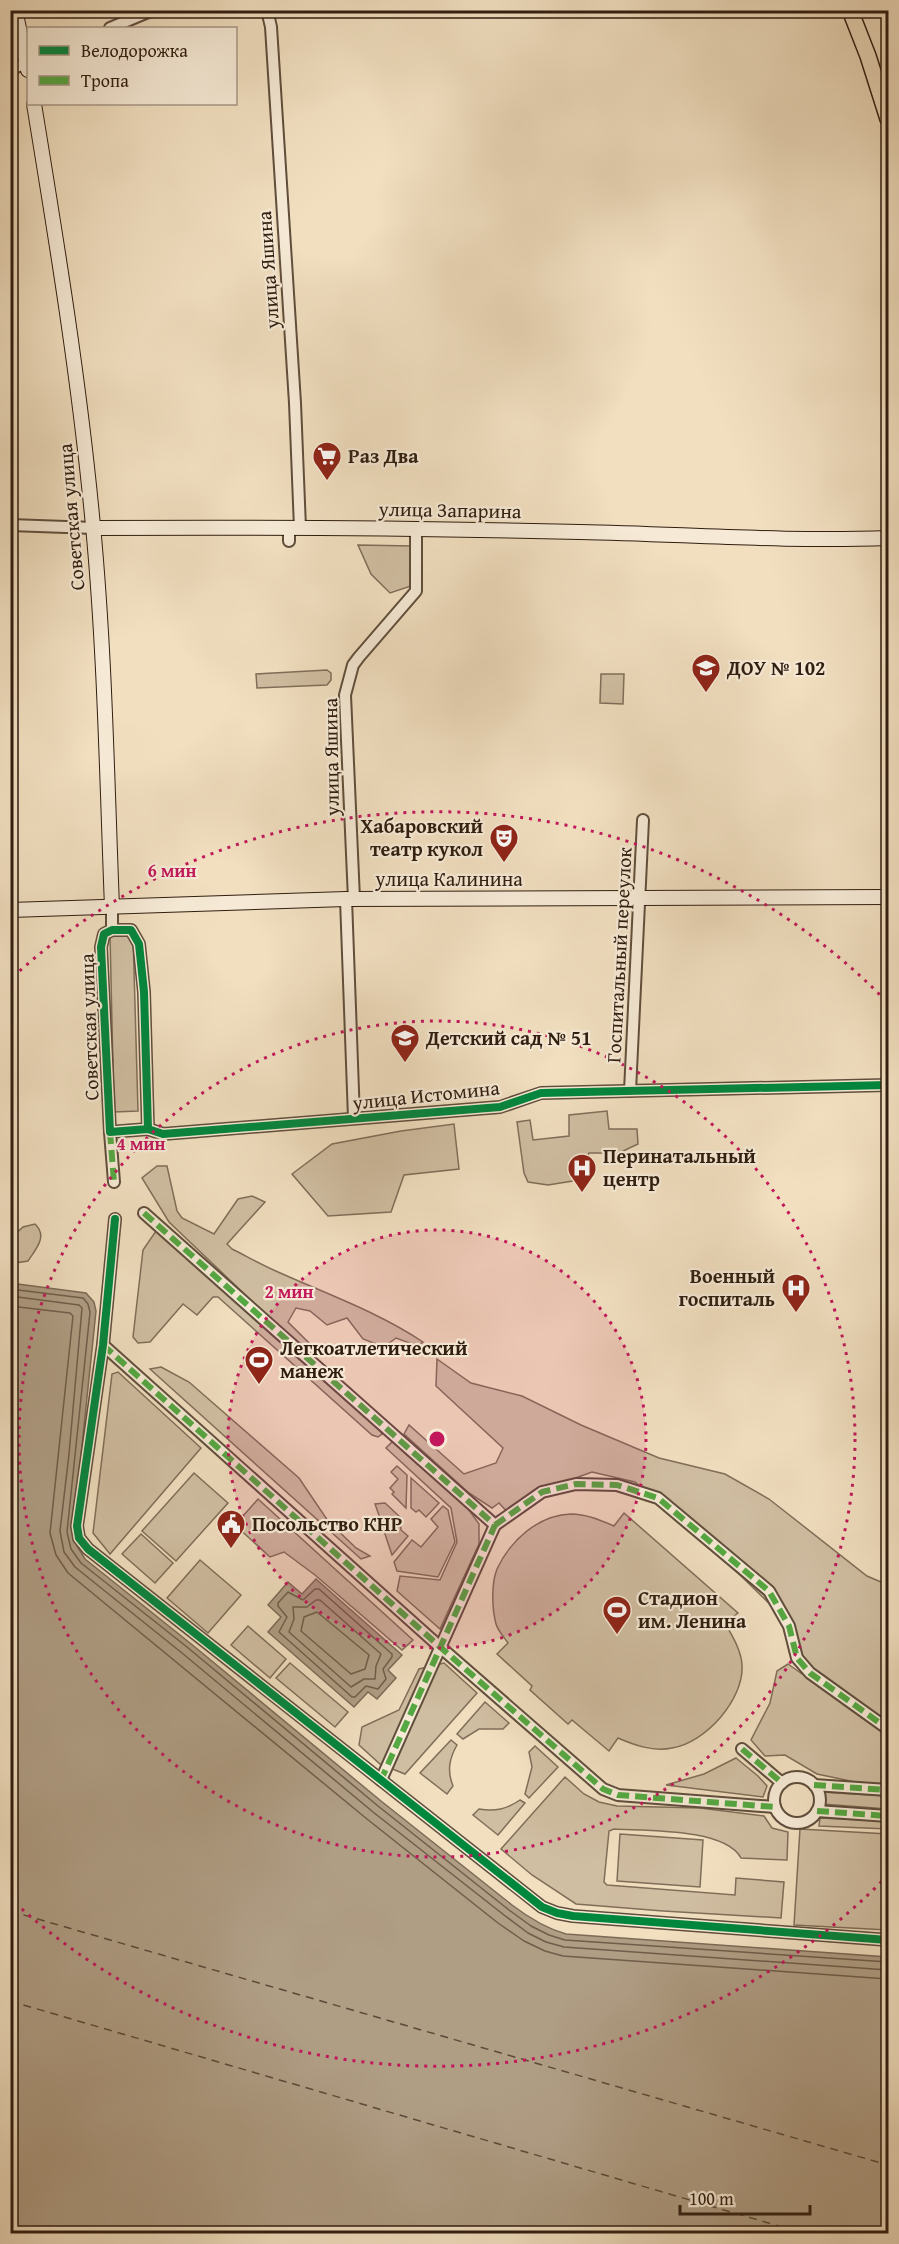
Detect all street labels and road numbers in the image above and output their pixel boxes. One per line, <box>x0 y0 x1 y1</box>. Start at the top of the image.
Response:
street label: улица Яшина <box>249 210 286 331</box>
street label: Советская улица <box>50 442 91 592</box>
street label: улица Запарина <box>377 494 522 525</box>
street label: улица Яшина <box>315 697 346 817</box>
street label: Госпитальный переулок <box>598 846 639 1064</box>
street label: улица Калинина <box>374 864 523 893</box>
street label: Советская улица <box>71 952 106 1101</box>
street label: улица Истомина <box>350 1072 501 1117</box>

